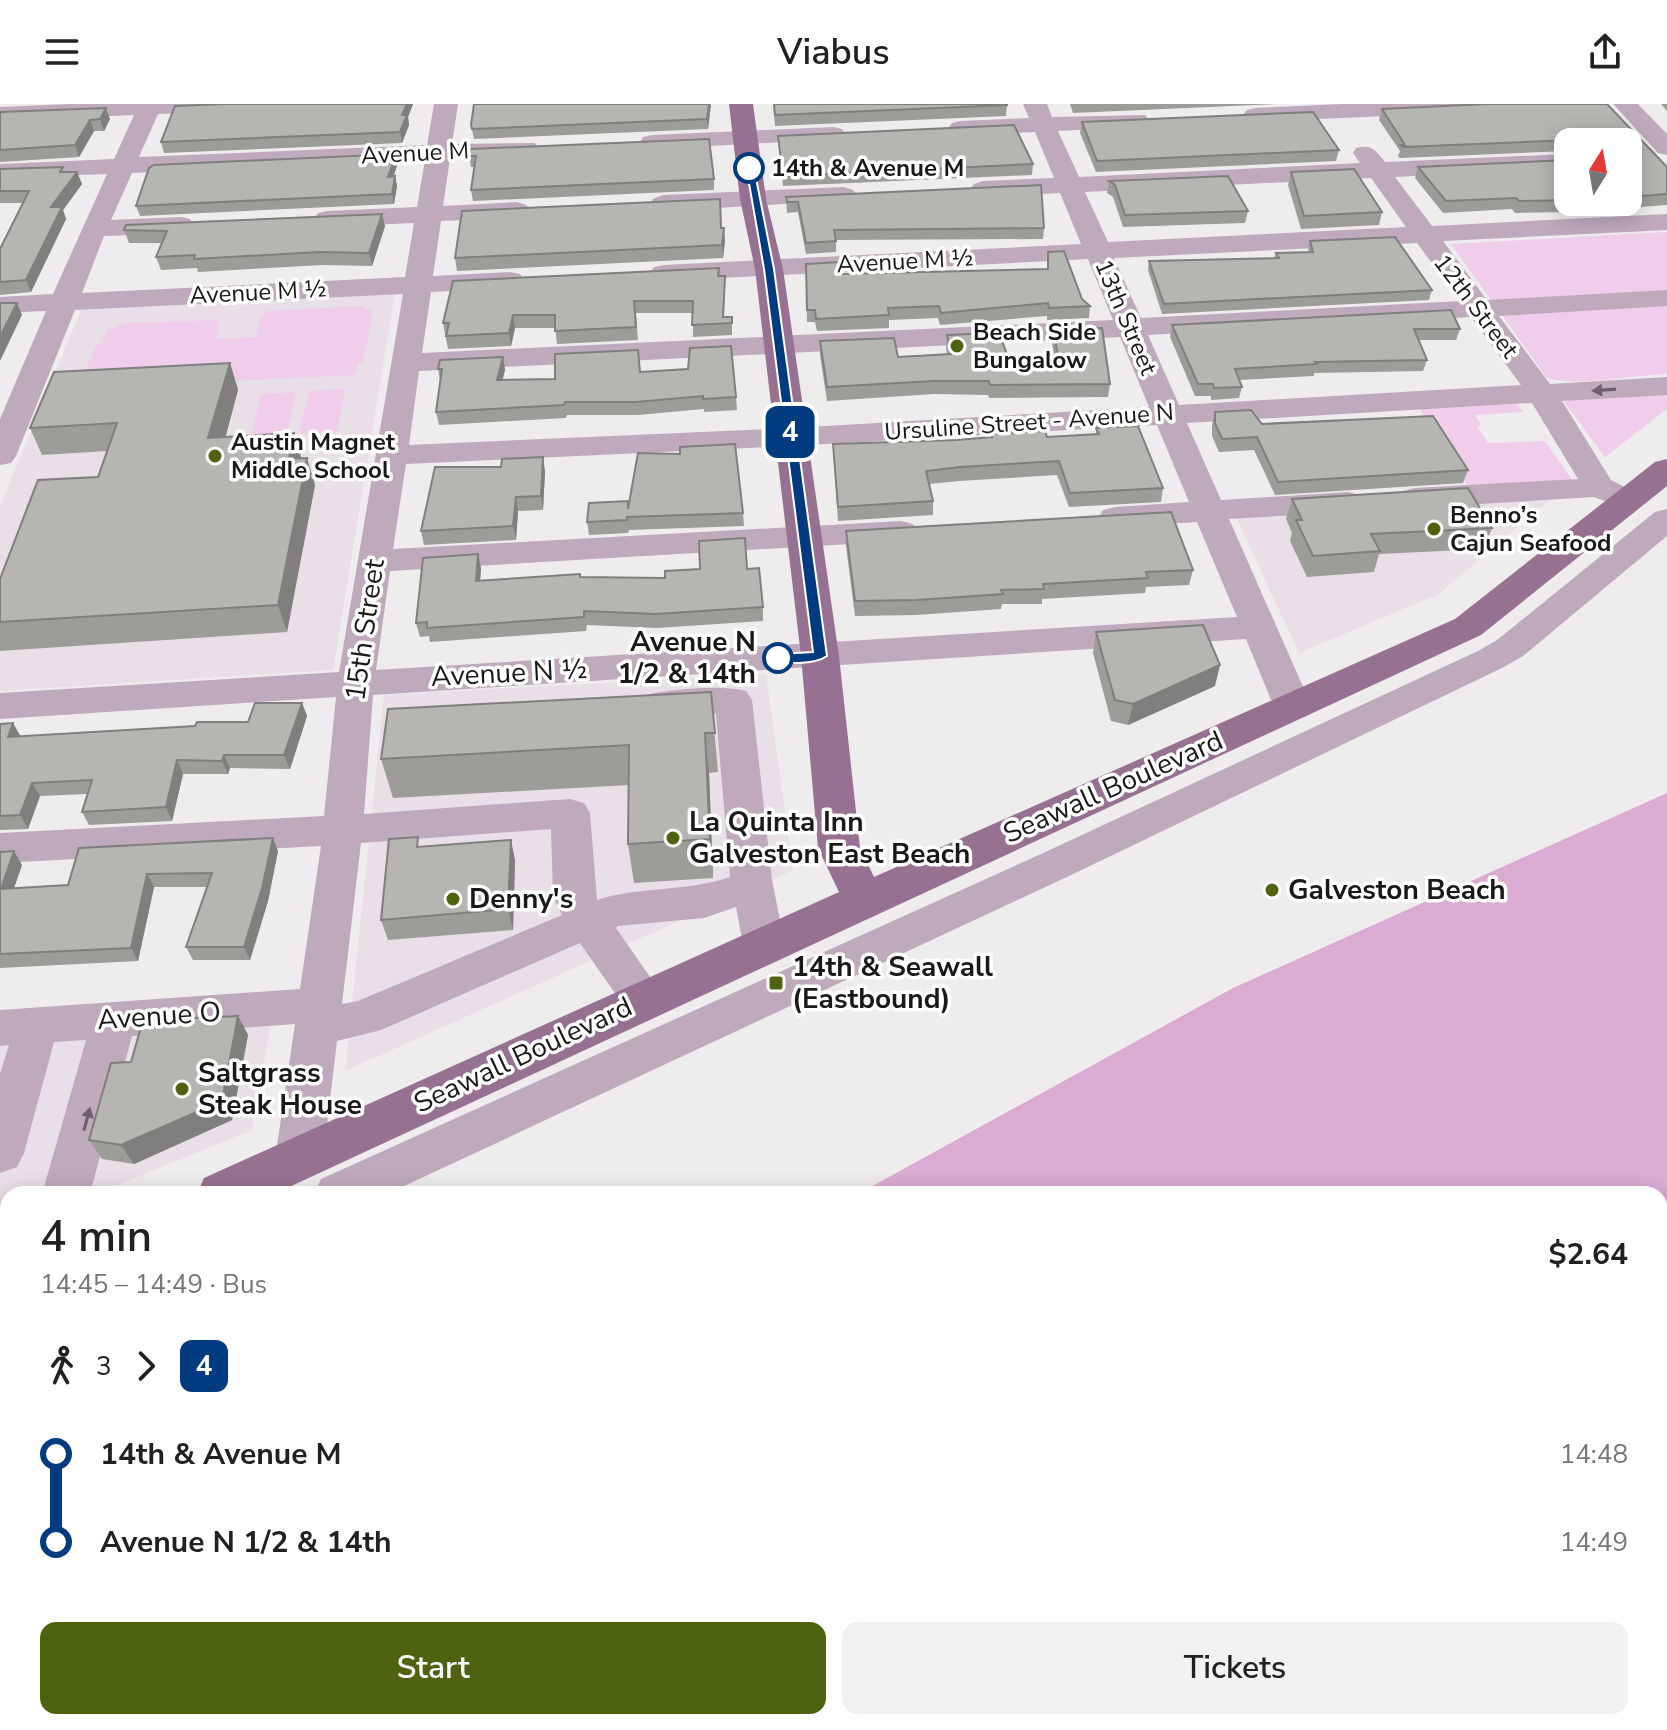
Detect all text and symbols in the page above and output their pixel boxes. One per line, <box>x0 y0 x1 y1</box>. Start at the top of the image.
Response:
text: Viabus <box>777 28 890 77</box>
icon: menu <box>40 30 84 74</box>
icon: share <box>1583 30 1627 74</box>
north arrow <box>1554 128 1642 216</box>
map controls <box>1554 128 1642 216</box>
street label: Avenue M <box>360 134 470 172</box>
place label: 14th & Avenue M <box>771 152 964 184</box>
marker: 14th & Avenue M <box>734 153 764 183</box>
street label: Avenue M ½ <box>836 241 974 281</box>
street label: 12th Street <box>1426 247 1526 365</box>
street label: 13th Street <box>1087 254 1165 380</box>
street label: Avenue M ½ <box>189 272 327 312</box>
place label: Beach Side Bungalow <box>973 316 1096 376</box>
marker: Beach Side Bungalow <box>948 337 966 355</box>
one-way arrow <box>1591 384 1616 397</box>
street label: Ursuline Street - Avenue N <box>883 396 1175 448</box>
line badge: 4 <box>764 406 816 458</box>
text: 4 <box>782 413 798 451</box>
place label: Austin Magnet Middle School <box>231 426 396 486</box>
marker: Austin Magnet Middle School <box>206 447 224 465</box>
place label: Benno’s Cajun Seafood <box>1450 499 1611 559</box>
marker: Benno’s Cajun Seafood <box>1425 520 1443 538</box>
street label: 15th Street <box>336 556 394 703</box>
place label: Avenue N 1/2 & 14th <box>617 623 756 693</box>
marker: Avenue N 1/2 & 14th <box>763 643 793 673</box>
street label: Avenue N ½ <box>430 650 588 696</box>
street label: Seawall Boulevard <box>997 721 1229 853</box>
place label: La Quinta Inn Galveston East Beach <box>689 803 970 873</box>
marker: La Quinta Inn Galveston East Beach <box>664 829 682 847</box>
place label: Galveston Beach <box>1288 871 1506 909</box>
place label: Denny's <box>469 880 573 918</box>
marker: Galveston Beach <box>1263 881 1281 899</box>
marker: Denny's <box>444 890 462 908</box>
place label: 14th & Seawall (Eastbound) <box>792 948 993 1018</box>
marker: 14th & Seawall (Eastbound) <box>767 974 785 992</box>
street label: Seawall Boulevard <box>408 988 638 1122</box>
street label: Avenue O <box>96 993 222 1039</box>
place label: Saltgrass Steak House <box>198 1054 362 1124</box>
marker: Saltgrass Steak House <box>173 1080 191 1098</box>
one-way arrow <box>81 1106 93 1131</box>
text: 4 min <box>40 1207 152 1267</box>
text: $2.64 <box>1549 1234 1628 1275</box>
text: 14:45 – 14:49 · Bus <box>40 1267 267 1302</box>
icon: walk <box>40 1344 84 1388</box>
icon: forward <box>124 1344 168 1388</box>
text: 4 <box>196 1347 212 1385</box>
text: 3 <box>96 1349 112 1384</box>
text: 14th & Avenue M <box>100 1434 342 1475</box>
text: 14:48 <box>1560 1437 1628 1472</box>
text: Avenue N 1/2 & 14th <box>100 1522 392 1563</box>
text: 14:49 <box>1560 1525 1628 1560</box>
button: Start <box>40 1622 826 1714</box>
button: Tickets <box>842 1622 1628 1714</box>

